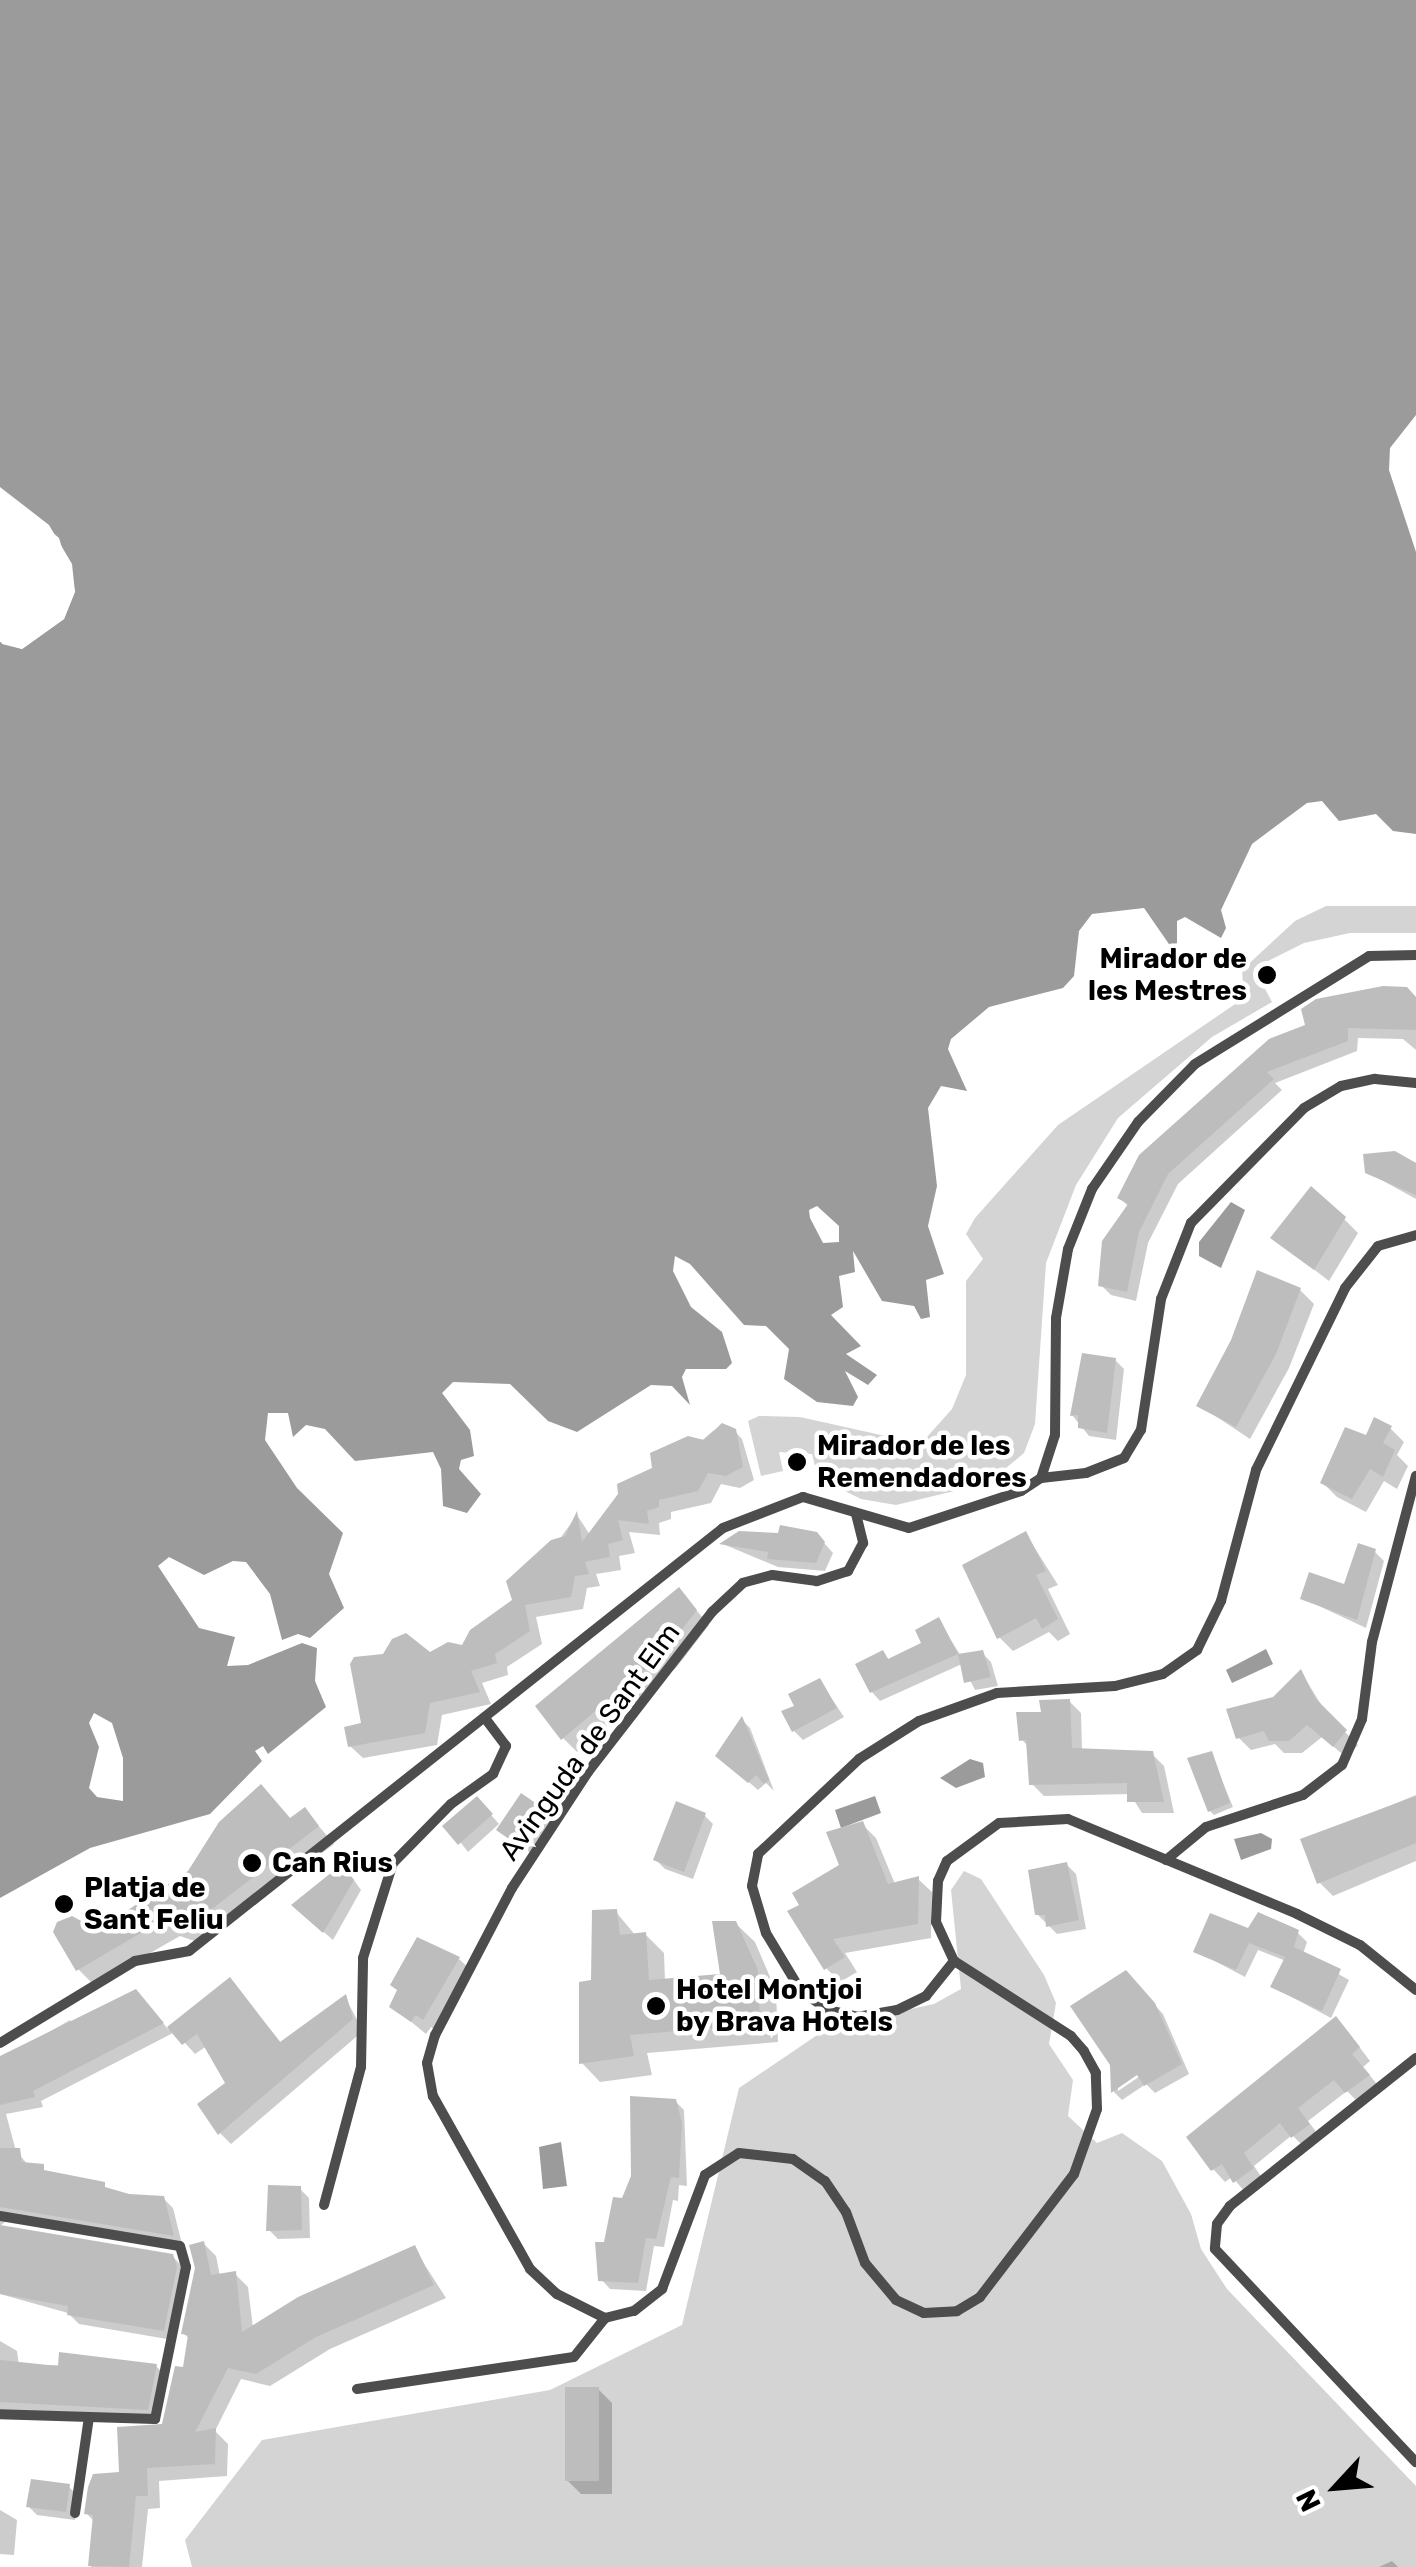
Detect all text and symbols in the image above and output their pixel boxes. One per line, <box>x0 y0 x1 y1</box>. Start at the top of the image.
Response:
place label: Mirador de les Mestres <box>1088 942 1247 1008</box>
marker: Mirador de les Mestres <box>1256 964 1278 986</box>
place label: Mirador de les Remendadores <box>817 1429 1027 1495</box>
marker: Mirador de les Remendadores <box>786 1451 808 1473</box>
street label: Avinguda de Sant Elm <box>493 1617 687 1867</box>
place label: Can Rius <box>272 1846 393 1880</box>
marker: Can Rius <box>241 1852 263 1874</box>
place label: Platja de Sant Feliu <box>84 1871 224 1937</box>
marker: Platja de Sant Feliu <box>53 1893 75 1915</box>
place label: Hotel Montjoi by Brava Hotels <box>676 1973 894 2039</box>
marker: Hotel Montjoi by Brava Hotels <box>645 1995 667 2017</box>
north arrow <box>1286 2437 1386 2537</box>
text: N <box>1289 2484 1328 2517</box>

